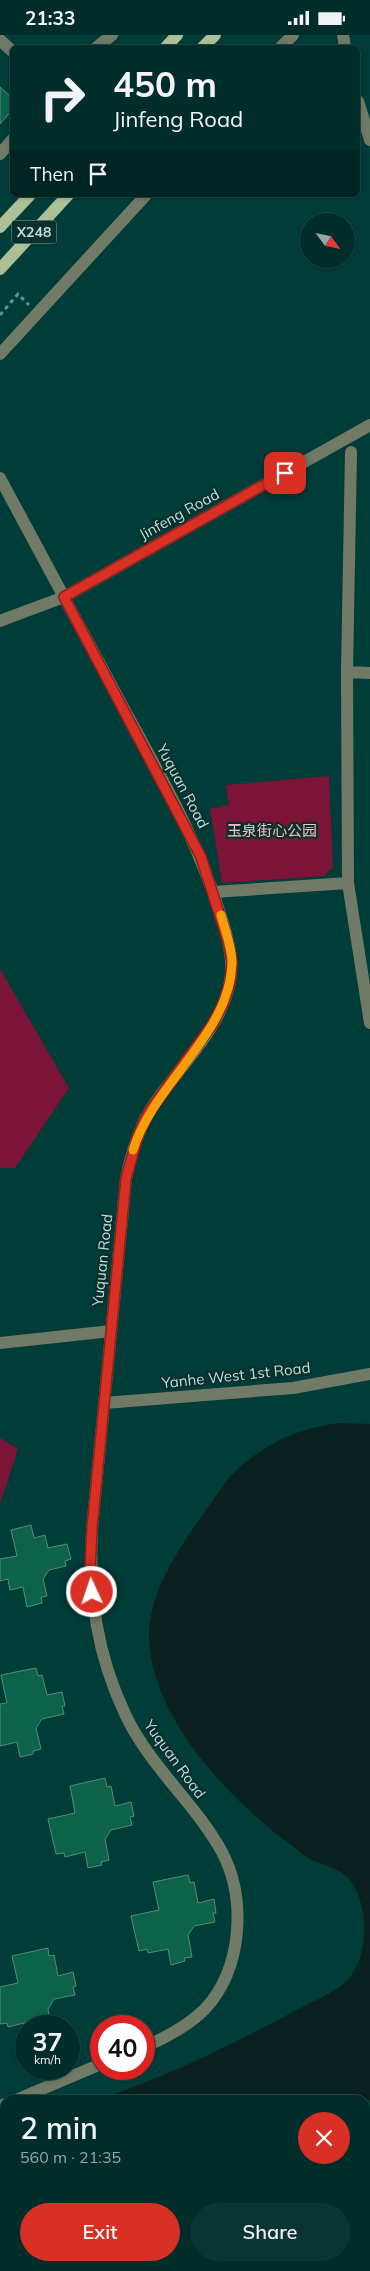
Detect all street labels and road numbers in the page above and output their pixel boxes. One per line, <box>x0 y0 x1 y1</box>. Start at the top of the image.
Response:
road number: X248 <box>12 221 56 243</box>
street label: Jinfeng Road <box>136 484 222 544</box>
street label: Yuquan Road <box>152 740 213 831</box>
street label: Yuquan Road <box>88 1213 116 1308</box>
street label: Yanhe West 1st Road <box>160 1358 311 1392</box>
street label: Yuquan Road <box>139 1715 210 1802</box>

